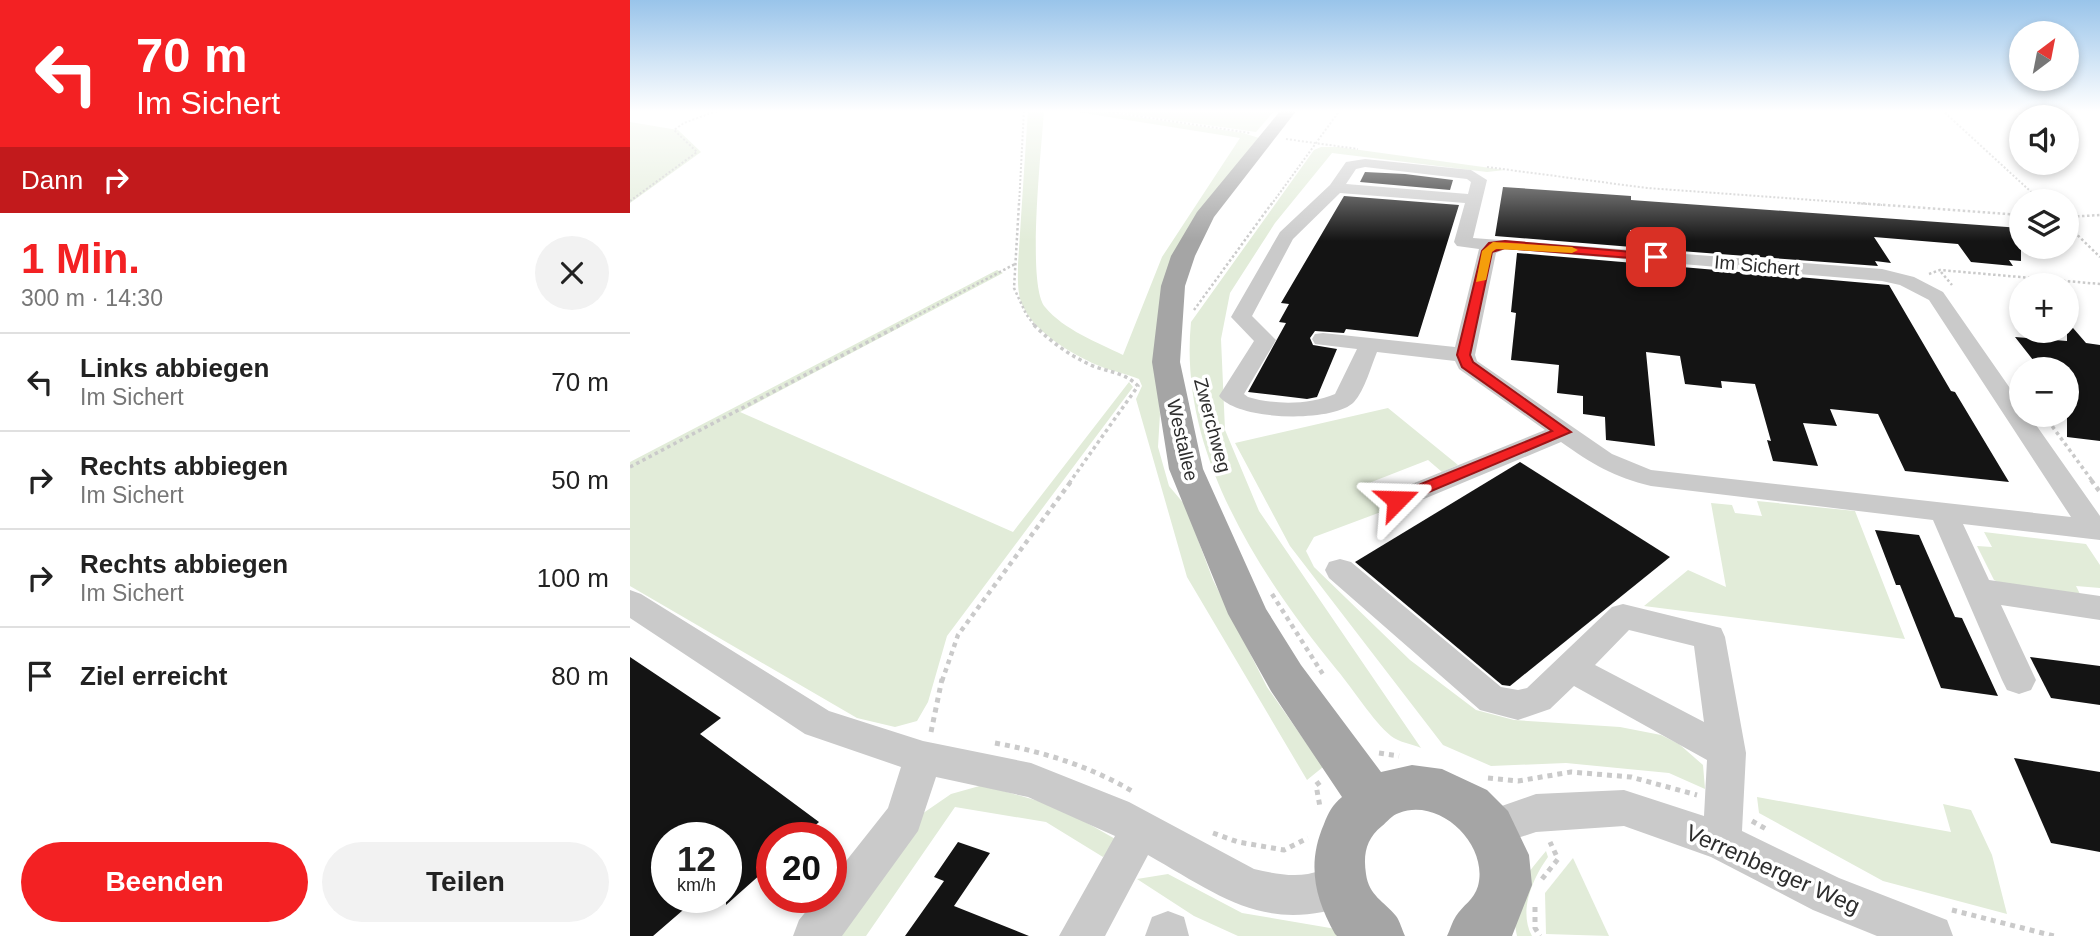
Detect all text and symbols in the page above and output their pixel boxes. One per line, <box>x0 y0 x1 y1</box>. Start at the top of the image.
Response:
north arrow <box>2009 21 2079 91</box>
map controls <box>2009 21 2079 427</box>
icon: left <box>21 28 112 119</box>
text: 70 m <box>136 28 248 82</box>
text: Im Sichert <box>136 85 280 121</box>
button: sound <box>2009 105 2079 175</box>
icon: right <box>97 161 135 199</box>
text: Dann <box>21 165 83 195</box>
button: layers <box>2009 189 2079 259</box>
pin <box>1626 227 1686 287</box>
text: 1 Min. <box>21 235 140 282</box>
button: close <box>535 236 609 310</box>
icon: arrive <box>1637 238 1675 276</box>
street label: Im Sichert <box>1713 251 1801 280</box>
button: + <box>2009 273 2079 343</box>
text: 300 m · 14:30 <box>21 285 163 311</box>
text: Links abbiegen <box>80 353 269 383</box>
button: − <box>2009 357 2079 427</box>
icon: left <box>21 363 59 401</box>
text: 70 m <box>551 367 609 397</box>
street label: Zwerchweg <box>1190 375 1235 475</box>
text: Im Sichert <box>80 384 184 410</box>
street label: Westallee <box>1163 397 1202 483</box>
text: Rechts abbiegen <box>80 451 288 481</box>
icon: right <box>21 461 59 499</box>
position arrow <box>1360 463 1434 537</box>
text: 50 m <box>551 465 609 495</box>
text: Im Sichert <box>80 482 184 508</box>
text: Rechts abbiegen <box>80 549 288 579</box>
icon: right <box>21 559 59 597</box>
text: 100 m <box>537 563 609 593</box>
text: Im Sichert <box>80 580 184 606</box>
icon: arrive <box>21 657 59 695</box>
text: Ziel erreicht <box>80 661 227 691</box>
text: 80 m <box>551 661 609 691</box>
street label: Verrenberger Weg <box>1682 819 1864 919</box>
speed limit sign: 20 <box>756 822 847 913</box>
text: 12 <box>677 839 716 878</box>
button: Beenden <box>21 842 308 922</box>
button: Teilen <box>322 842 609 922</box>
text: km/h <box>677 875 716 895</box>

